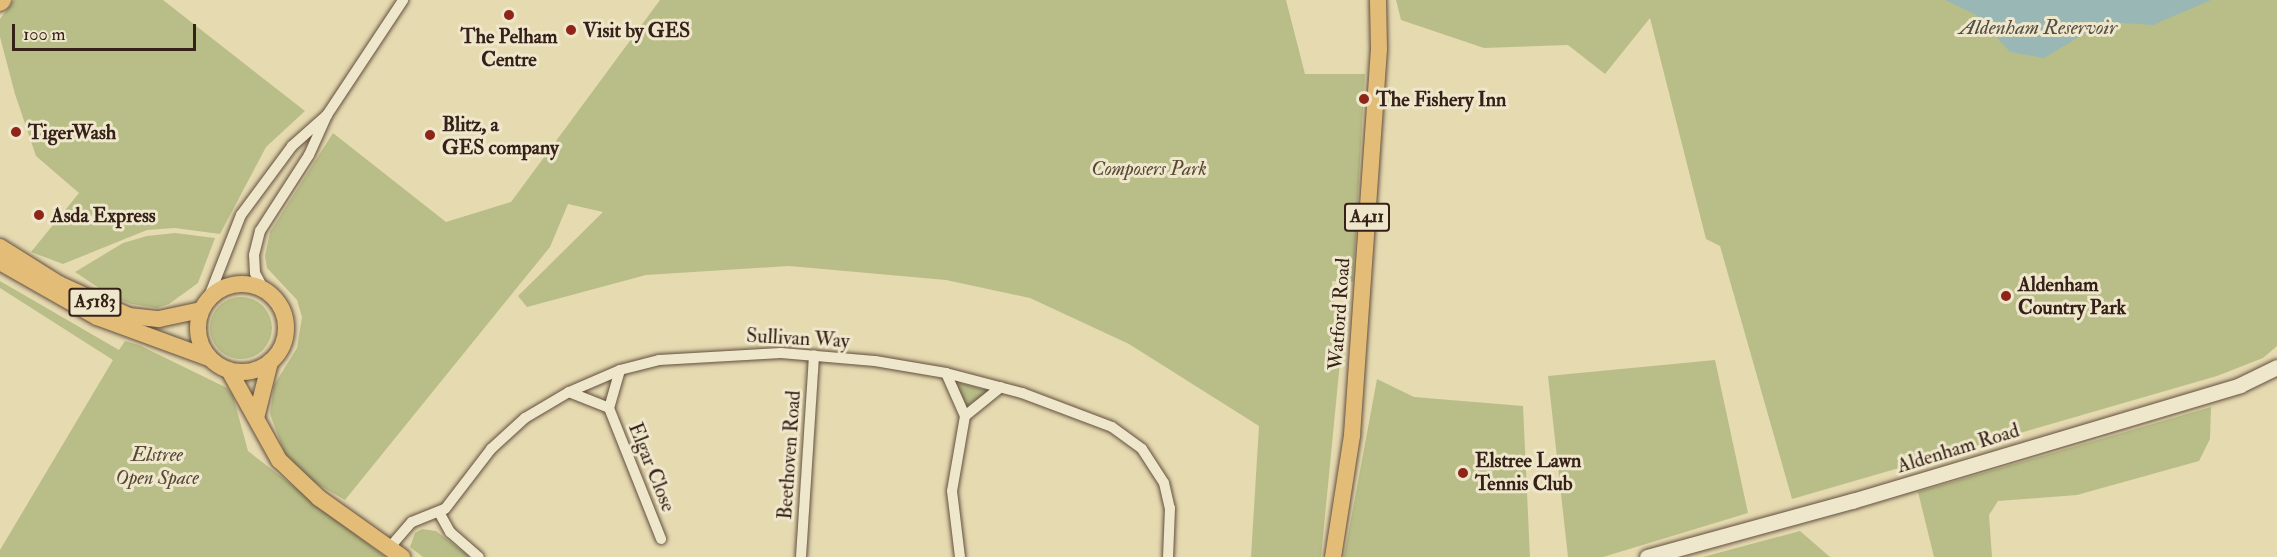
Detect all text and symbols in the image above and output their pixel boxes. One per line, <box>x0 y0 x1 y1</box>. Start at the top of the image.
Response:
marker: The Pelham Centre <box>502 8 516 22</box>
scale bar <box>15 12 200 50</box>
water label: Aldenham Reservoir <box>1959 15 2117 41</box>
place label: Visit by GES <box>583 18 690 42</box>
text: 100 m <box>23 23 66 46</box>
marker: Visit by GES <box>564 23 578 37</box>
place label: The Pelham Centre <box>461 24 557 71</box>
place label: The Fishery Inn <box>1376 87 1506 111</box>
marker: The Fishery Inn <box>1357 92 1371 106</box>
place label: Blitz, a GES company <box>442 112 559 159</box>
place label: TigerWash <box>28 120 116 144</box>
marker: TigerWash <box>9 125 23 139</box>
marker: Blitz, a GES company <box>423 128 437 142</box>
park label: Composers Park <box>1091 156 1207 180</box>
road number: A411 <box>1343 202 1391 232</box>
place label: Asda Express <box>51 203 156 227</box>
marker: Asda Express <box>32 208 46 222</box>
street label: Watford Road <box>1323 257 1355 371</box>
place label: Aldenham Country Park <box>2018 272 2126 319</box>
road number: A5183 <box>68 287 122 317</box>
marker: Aldenham Country Park <box>1999 289 2013 303</box>
street label: Sullivan Way <box>746 323 850 353</box>
street label: Beethoven Road <box>773 390 805 520</box>
street label: Aldenham Road <box>1894 418 2022 478</box>
street label: Elgar Close <box>623 419 681 515</box>
park label: Elstree Open Space <box>115 443 199 490</box>
place label: Elstree Lawn Tennis Club <box>1475 449 1581 496</box>
marker: Elstree Lawn Tennis Club <box>1456 466 1470 480</box>

